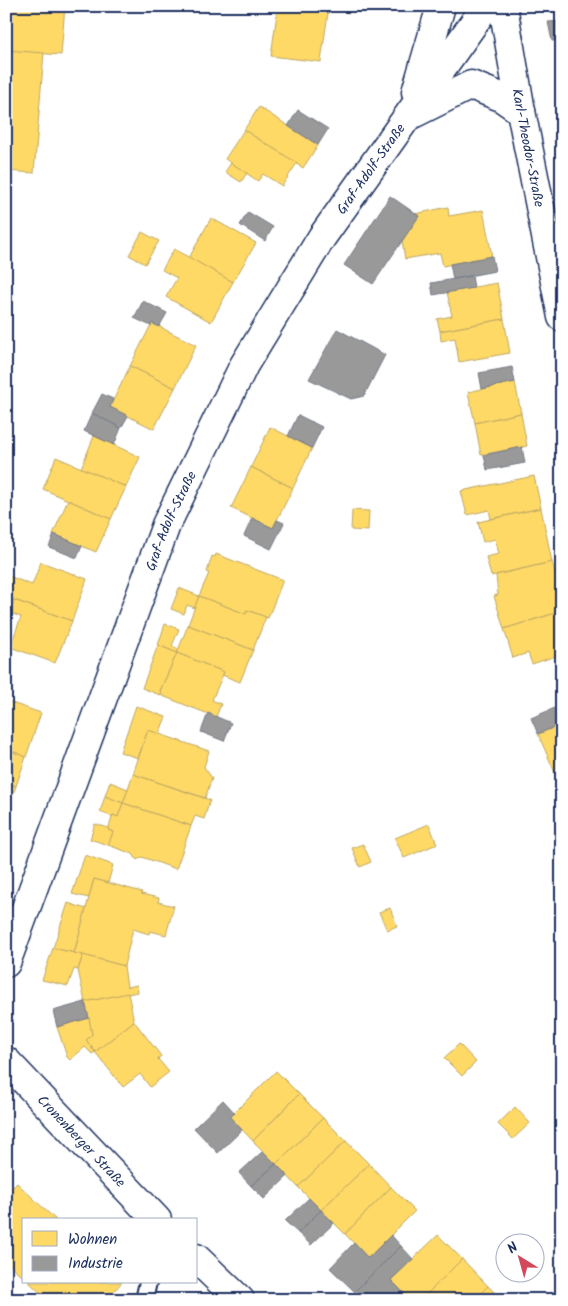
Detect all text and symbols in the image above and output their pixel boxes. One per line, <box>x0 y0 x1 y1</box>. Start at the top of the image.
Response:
street label: Karl-Theodor-Straße <box>505 87 550 210</box>
street label: Graf-Adolf-Straße <box>331 119 412 219</box>
street label: Graf-Adolf-Straße <box>140 467 203 574</box>
street label: Cronenberger Straße <box>31 1090 131 1193</box>
legend <box>22 1218 198 1284</box>
text: Wohnen <box>68 1228 117 1252</box>
north arrow <box>496 1234 546 1284</box>
text: N <box>503 1237 523 1260</box>
text: Industrie <box>68 1252 123 1276</box>

